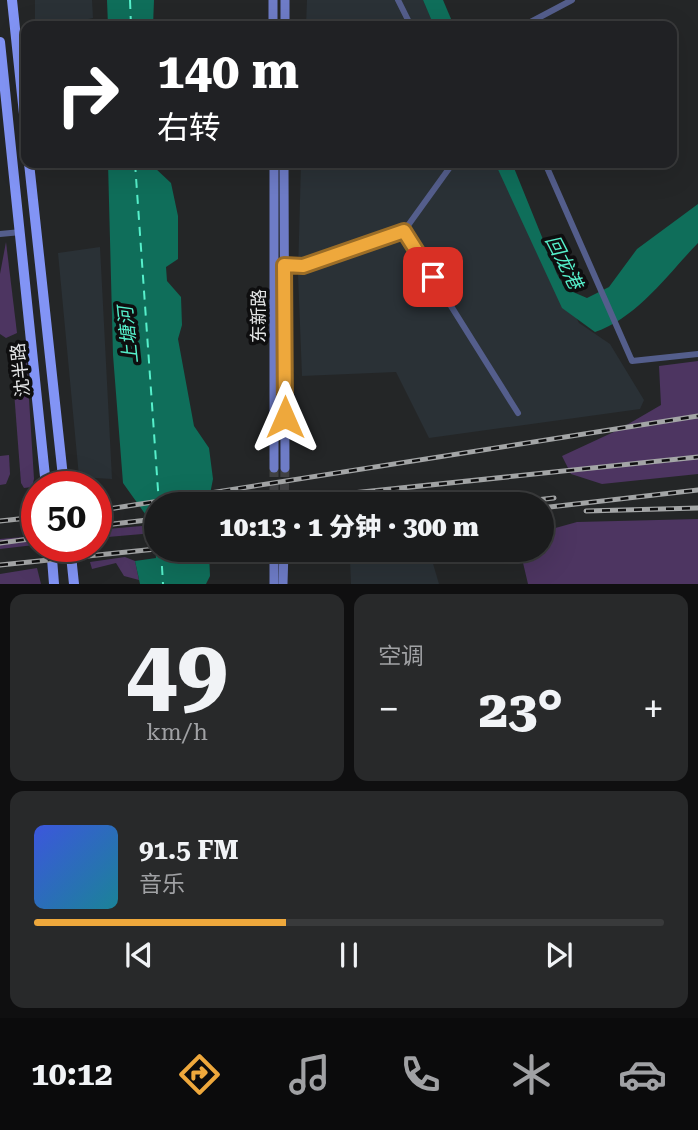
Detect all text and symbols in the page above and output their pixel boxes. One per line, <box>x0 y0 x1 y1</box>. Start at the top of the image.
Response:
text: 140 m <box>157 43 299 100</box>
icon: right <box>42 49 133 140</box>
text: 右转 <box>157 109 221 147</box>
water label: 回龙港 <box>541 231 589 295</box>
pin <box>403 247 463 307</box>
icon: arrive <box>414 258 452 296</box>
street label: 东新路 <box>248 289 269 343</box>
water label: 上塘河 <box>113 301 142 365</box>
street label: 沈半路 <box>7 342 33 398</box>
position arrow <box>248 380 322 454</box>
speed limit sign: 50 <box>21 471 112 562</box>
text: 10:13 · 1 分钟 · 300 m <box>219 512 479 542</box>
text: 49 <box>126 620 228 726</box>
text: 空调 <box>378 643 424 670</box>
text: 23° <box>479 679 563 740</box>
text: − <box>378 687 399 731</box>
text: + <box>643 687 664 731</box>
text: km/h <box>146 719 208 746</box>
text: 91.5 FM <box>139 835 239 865</box>
text: 音乐 <box>139 871 185 898</box>
icon: previous <box>120 936 158 974</box>
icon: pause <box>330 936 368 974</box>
icon: next <box>540 936 578 974</box>
icon: directions <box>175 1050 224 1099</box>
icon: music <box>285 1050 334 1099</box>
icon: phone <box>396 1050 445 1099</box>
icon: climate <box>507 1050 556 1099</box>
icon: car <box>618 1050 667 1099</box>
text: 10:12 <box>31 1055 113 1093</box>

